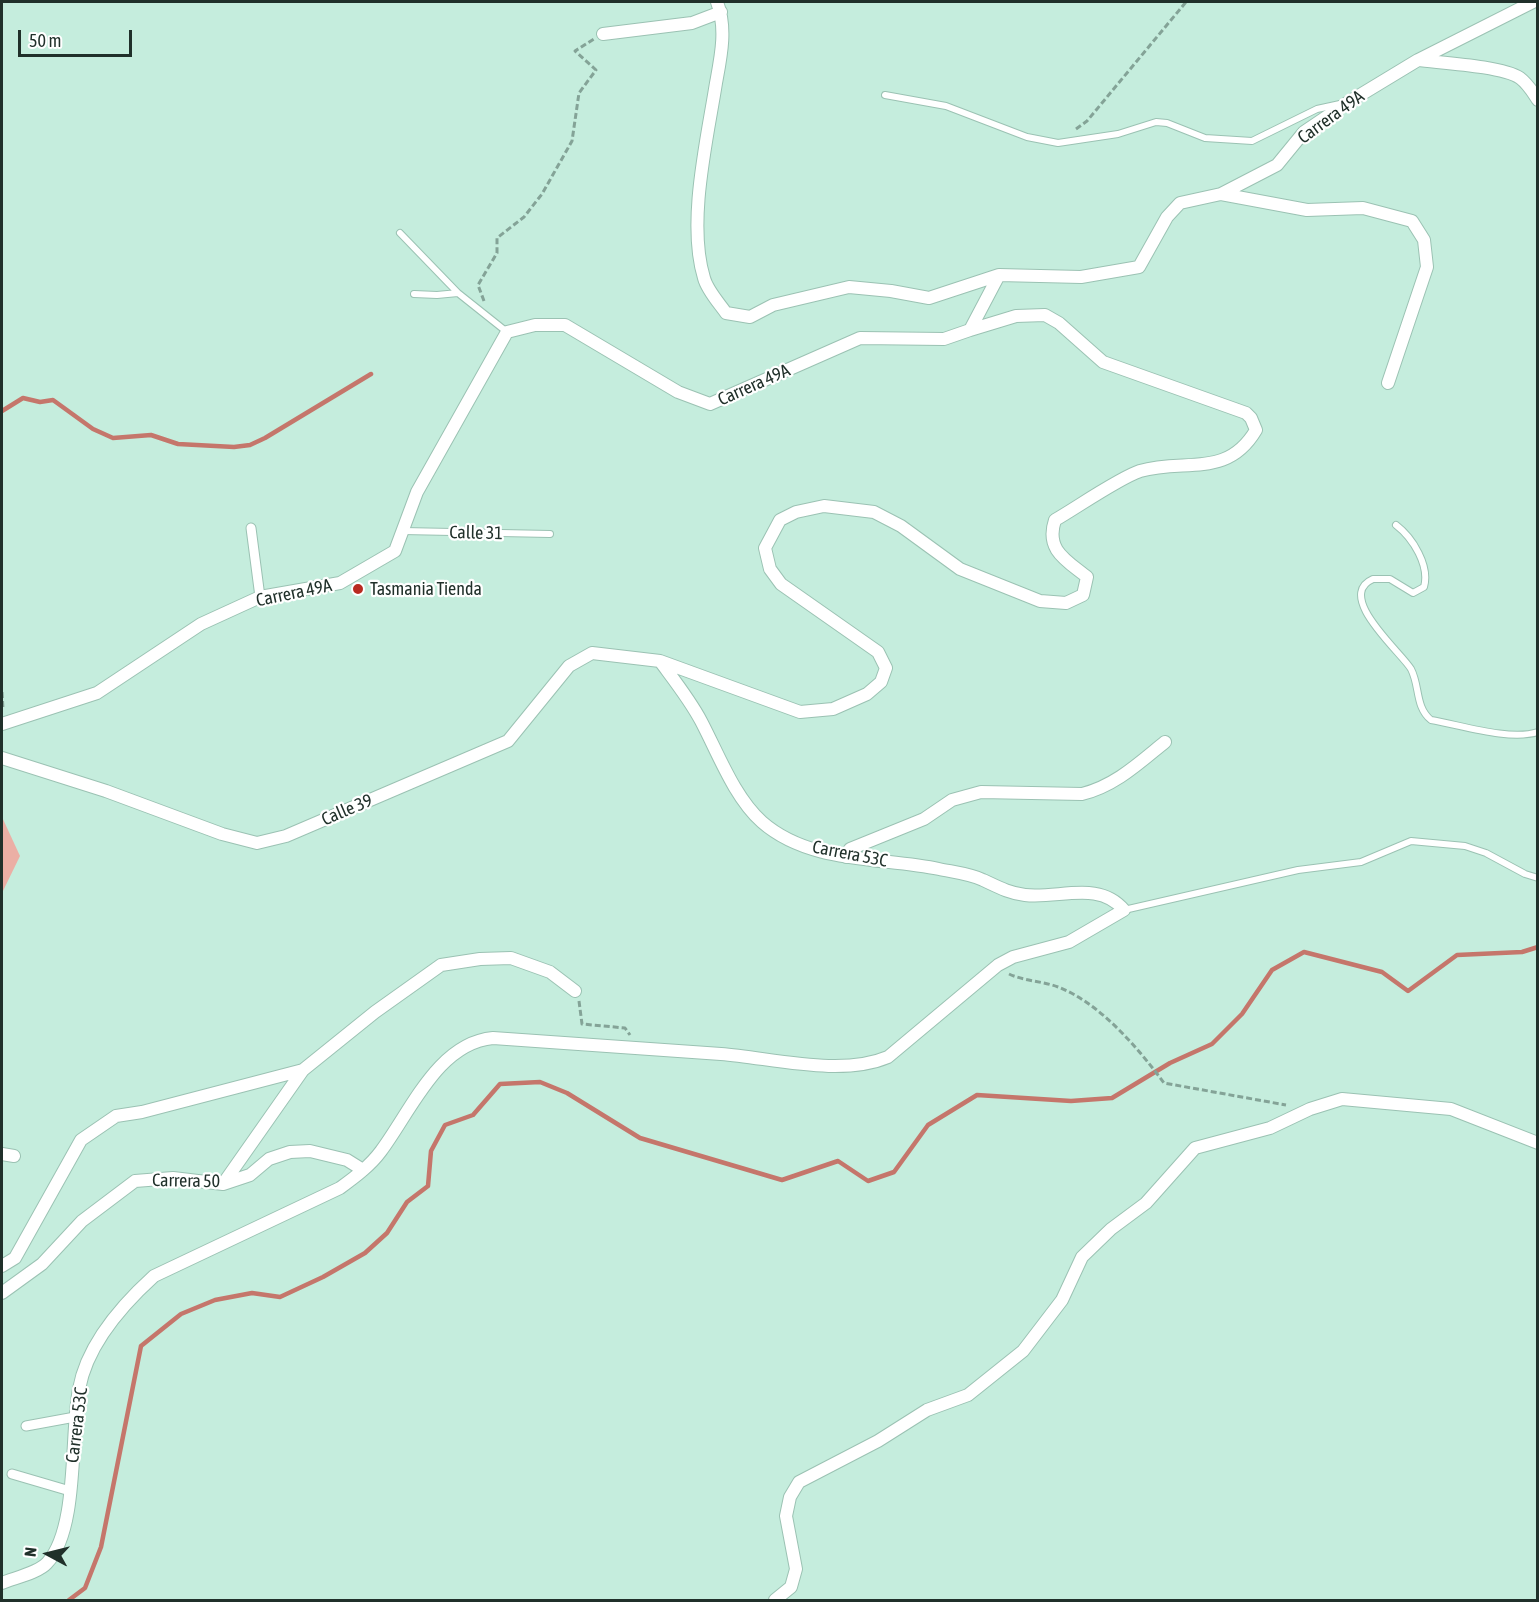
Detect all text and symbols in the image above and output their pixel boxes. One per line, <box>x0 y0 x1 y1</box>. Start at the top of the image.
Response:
scale bar <box>21 18 135 56</box>
text: 50 m <box>29 30 61 51</box>
street label: Carrera 49A <box>1294 86 1368 148</box>
street label: Carrera 49A <box>715 360 793 410</box>
street label: Calle 31 <box>449 522 503 544</box>
street label: Carrera 49A <box>254 574 334 612</box>
place label: Tasmania Tienda <box>370 578 482 600</box>
marker: Tasmania Tienda <box>351 582 365 596</box>
street label: Calle 39 <box>318 790 376 830</box>
street label: Carrera 53C <box>811 836 889 872</box>
street label: Carrera 50 <box>152 1170 220 1192</box>
street label: Carrera 53C <box>62 1386 92 1464</box>
north arrow <box>18 1524 78 1584</box>
text: N <box>21 1546 40 1558</box>

